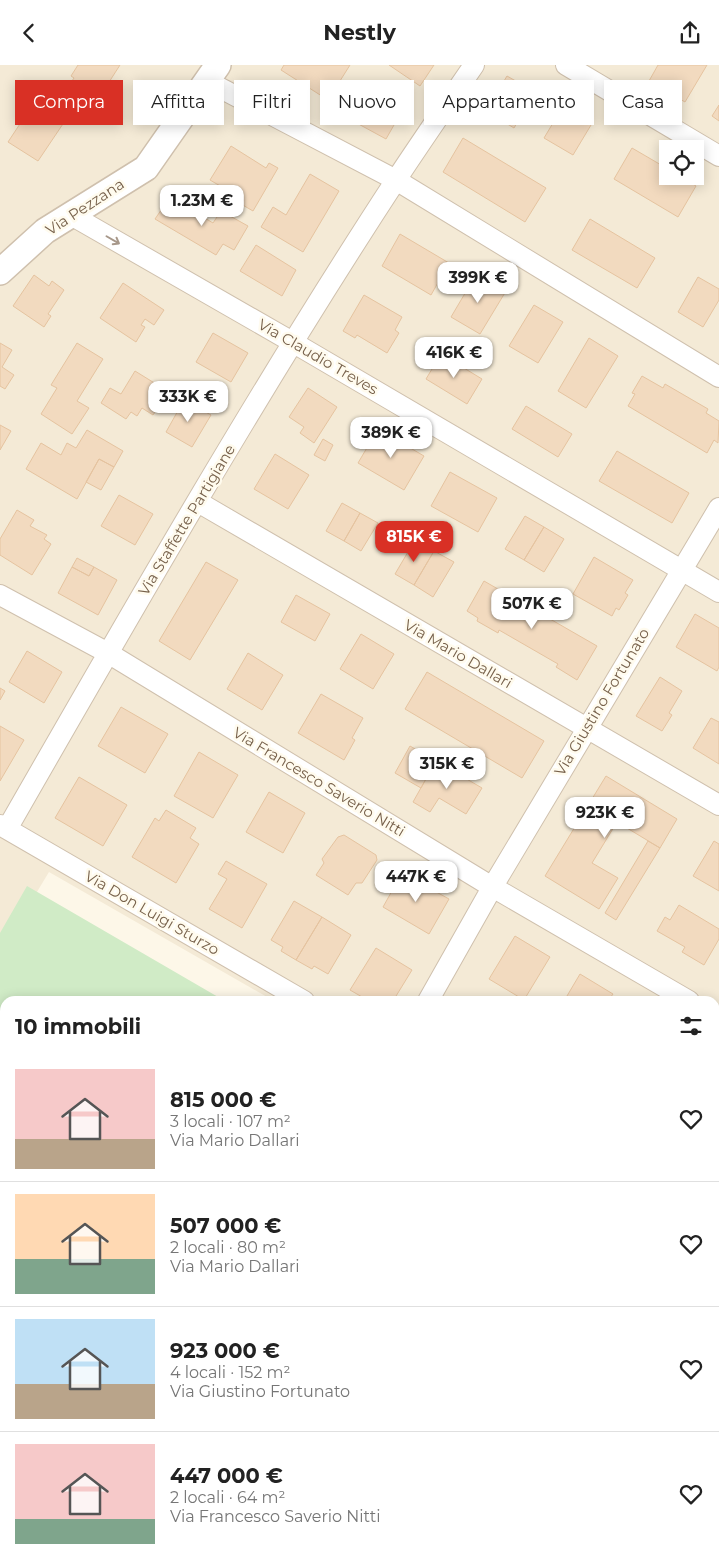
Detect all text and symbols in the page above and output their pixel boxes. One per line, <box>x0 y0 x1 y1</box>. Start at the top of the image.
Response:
icon: back <box>15 19 43 47</box>
text: Nestly <box>323 19 396 46</box>
icon: share <box>676 19 704 47</box>
chip: Compra <box>15 80 123 125</box>
chip: Affitta <box>133 80 224 125</box>
chip: Filtri <box>234 80 310 125</box>
chip: Nuovo <box>320 80 414 125</box>
chip: Appartamento <box>424 80 594 125</box>
chip: Casa <box>604 80 682 125</box>
map controls <box>659 140 704 185</box>
button: locate <box>659 140 704 185</box>
street label: Via Pezzana <box>42 174 128 239</box>
pin: 1.23M € <box>156 185 248 227</box>
text: 1.23M € <box>171 191 233 210</box>
one-way arrow <box>105 235 120 245</box>
pin: 399K € <box>437 261 519 304</box>
text: 399K € <box>448 268 508 287</box>
street label: Via Claudio Treves <box>255 314 382 399</box>
pin: 416K € <box>413 337 495 379</box>
text: 416K € <box>426 343 482 362</box>
pin: 333K € <box>147 381 229 423</box>
text: 333K € <box>159 387 217 406</box>
pin: 389K € <box>350 417 432 459</box>
text: 389K € <box>361 423 421 442</box>
street label: Via Staffette Partigiane <box>134 441 239 599</box>
pin: 815K € <box>373 521 455 563</box>
text: 815K € <box>386 527 442 546</box>
pin: 507K € <box>491 587 573 630</box>
text: 507K € <box>502 594 562 613</box>
street label: Via Mario Dallari <box>401 615 516 692</box>
street label: Via Giustino Fortunato <box>550 624 653 779</box>
street label: Via Francesco Saverio Nitti <box>230 723 409 841</box>
pin: 315K € <box>406 747 488 790</box>
text: 315K € <box>420 754 474 773</box>
pin: 923K € <box>564 797 646 839</box>
text: 923K € <box>576 803 634 822</box>
pin: 447K € <box>375 861 457 903</box>
street label: Via Don Luigi Sturzo <box>82 866 223 959</box>
text: 447K € <box>386 867 446 886</box>
icon: filters <box>677 1012 705 1040</box>
text: 10 immobili <box>15 1014 141 1039</box>
text: 815 000 € <box>170 1087 276 1112</box>
icon: home <box>55 1089 115 1149</box>
icon: heart <box>677 1105 705 1133</box>
text: 3 locali · 107 m² <box>170 1112 291 1131</box>
text: Via Mario Dallari <box>170 1131 300 1150</box>
text: 507 000 € <box>170 1213 281 1238</box>
icon: home <box>55 1214 115 1274</box>
icon: heart <box>677 1230 705 1258</box>
text: 2 locali · 80 m² <box>170 1238 286 1257</box>
text: Via Mario Dallari <box>170 1257 300 1276</box>
text: 923 000 € <box>170 1338 280 1363</box>
icon: home <box>55 1339 115 1399</box>
icon: heart <box>677 1355 705 1383</box>
text: 4 locali · 152 m² <box>170 1363 290 1382</box>
text: Via Giustino Fortunato <box>170 1382 350 1401</box>
text: 447 000 € <box>170 1463 283 1488</box>
icon: home <box>55 1464 115 1524</box>
icon: heart <box>677 1480 705 1508</box>
text: 2 locali · 64 m² <box>170 1488 285 1507</box>
text: Via Francesco Saverio Nitti <box>170 1507 381 1526</box>

